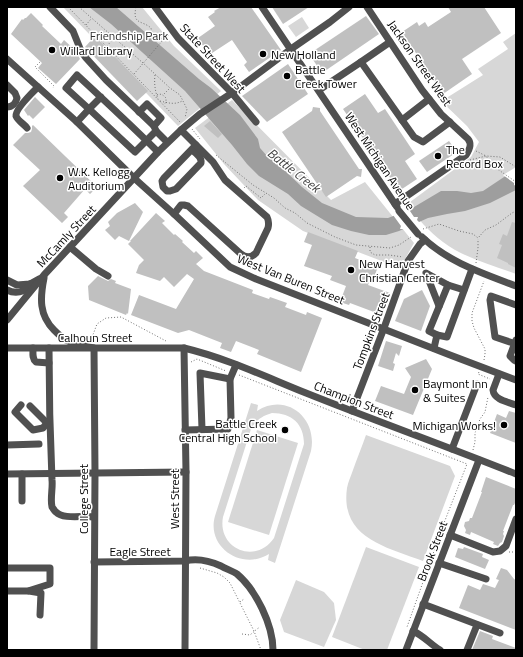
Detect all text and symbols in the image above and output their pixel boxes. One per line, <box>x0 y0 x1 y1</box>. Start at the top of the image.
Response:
street label: Jackson Street West <box>383 16 457 111</box>
street label: State Street West <box>176 19 251 98</box>
park label: Friendship Park <box>90 26 168 45</box>
place label: Willard Library <box>60 41 133 60</box>
marker: Willard Library <box>47 45 57 55</box>
place label: New Holland <box>271 45 336 64</box>
marker: New Holland <box>258 49 268 59</box>
place label: Battle Creek Tower <box>295 60 357 93</box>
marker: Battle Creek Tower <box>282 71 292 81</box>
street label: West Michigan Avenue <box>340 108 420 214</box>
place label: The Record Box <box>446 140 503 173</box>
water label: Battle Creek <box>263 143 326 198</box>
marker: The Record Box <box>433 151 443 161</box>
place label: W.K. Kellogg Auditorium <box>68 162 130 195</box>
marker: W.K. Kellogg Auditorium <box>55 173 65 183</box>
street label: McCamly Street <box>32 200 101 272</box>
street label: West Van Buren Street <box>234 249 348 310</box>
place label: New Harvest Christian Center <box>359 254 440 287</box>
marker: New Harvest Christian Center <box>346 265 356 275</box>
street label: Tompkins Street <box>347 289 395 373</box>
street label: Calhoun Street <box>58 328 133 347</box>
place label: Baymont Inn & Suites <box>423 374 488 407</box>
street label: Champion Street <box>311 376 398 424</box>
marker: Baymont Inn & Suites <box>410 385 420 395</box>
place label: Battle Creek Central High School <box>179 414 277 447</box>
place label: Michigan Works! <box>413 416 496 435</box>
marker: Michigan Works! <box>499 420 509 430</box>
marker: Battle Creek Central High School <box>280 425 290 435</box>
street label: College Street <box>74 463 93 534</box>
street label: West Street <box>165 468 184 529</box>
street label: Brook Street <box>412 517 453 584</box>
street label: Eagle Street <box>109 542 171 561</box>

